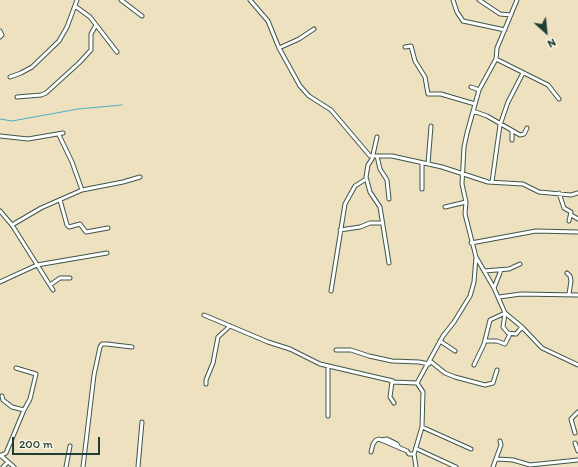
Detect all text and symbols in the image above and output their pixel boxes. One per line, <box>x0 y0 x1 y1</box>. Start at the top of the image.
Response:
north arrow <box>526 12 566 52</box>
text: N <box>545 36 558 51</box>
scale bar <box>14 429 102 455</box>
text: 200 m <box>19 437 53 451</box>

